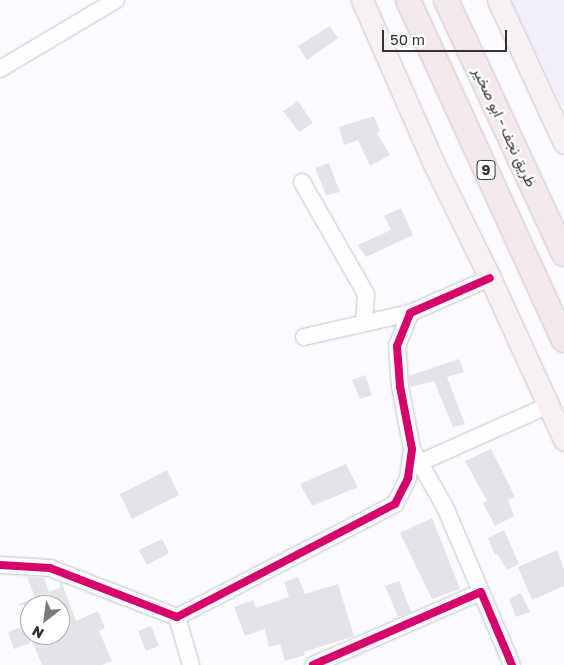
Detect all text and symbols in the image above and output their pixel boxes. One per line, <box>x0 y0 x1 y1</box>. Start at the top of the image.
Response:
scale bar <box>384 20 509 52</box>
text: 50 m <box>390 30 425 48</box>
street label: طريق نجف - ابو صخير <box>469 64 541 190</box>
road number: 9 <box>476 158 496 182</box>
north arrow <box>20 595 70 645</box>
text: N <box>29 623 47 643</box>

